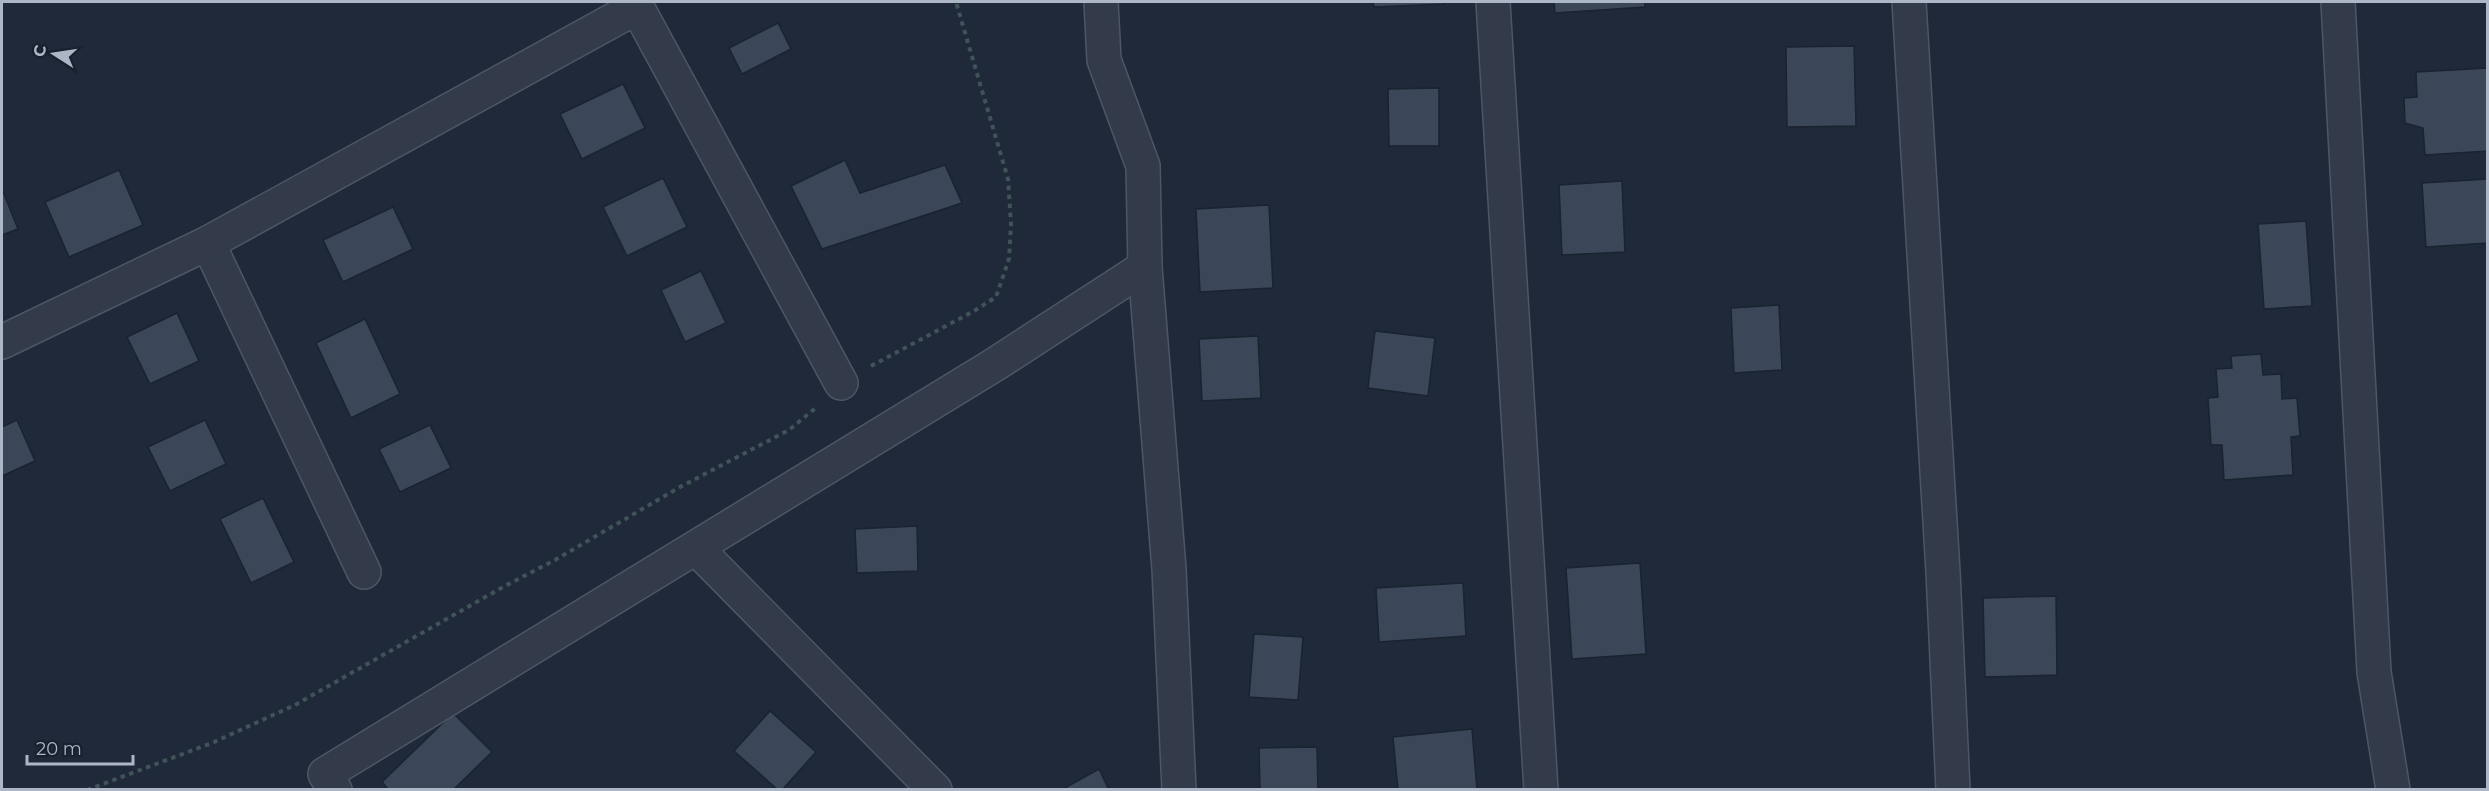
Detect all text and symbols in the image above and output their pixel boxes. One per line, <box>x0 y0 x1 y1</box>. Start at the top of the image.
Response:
north arrow <box>24 24 84 84</box>
text: С <box>29 43 50 59</box>
scale bar <box>27 728 134 766</box>
text: 20 m <box>36 738 82 760</box>

